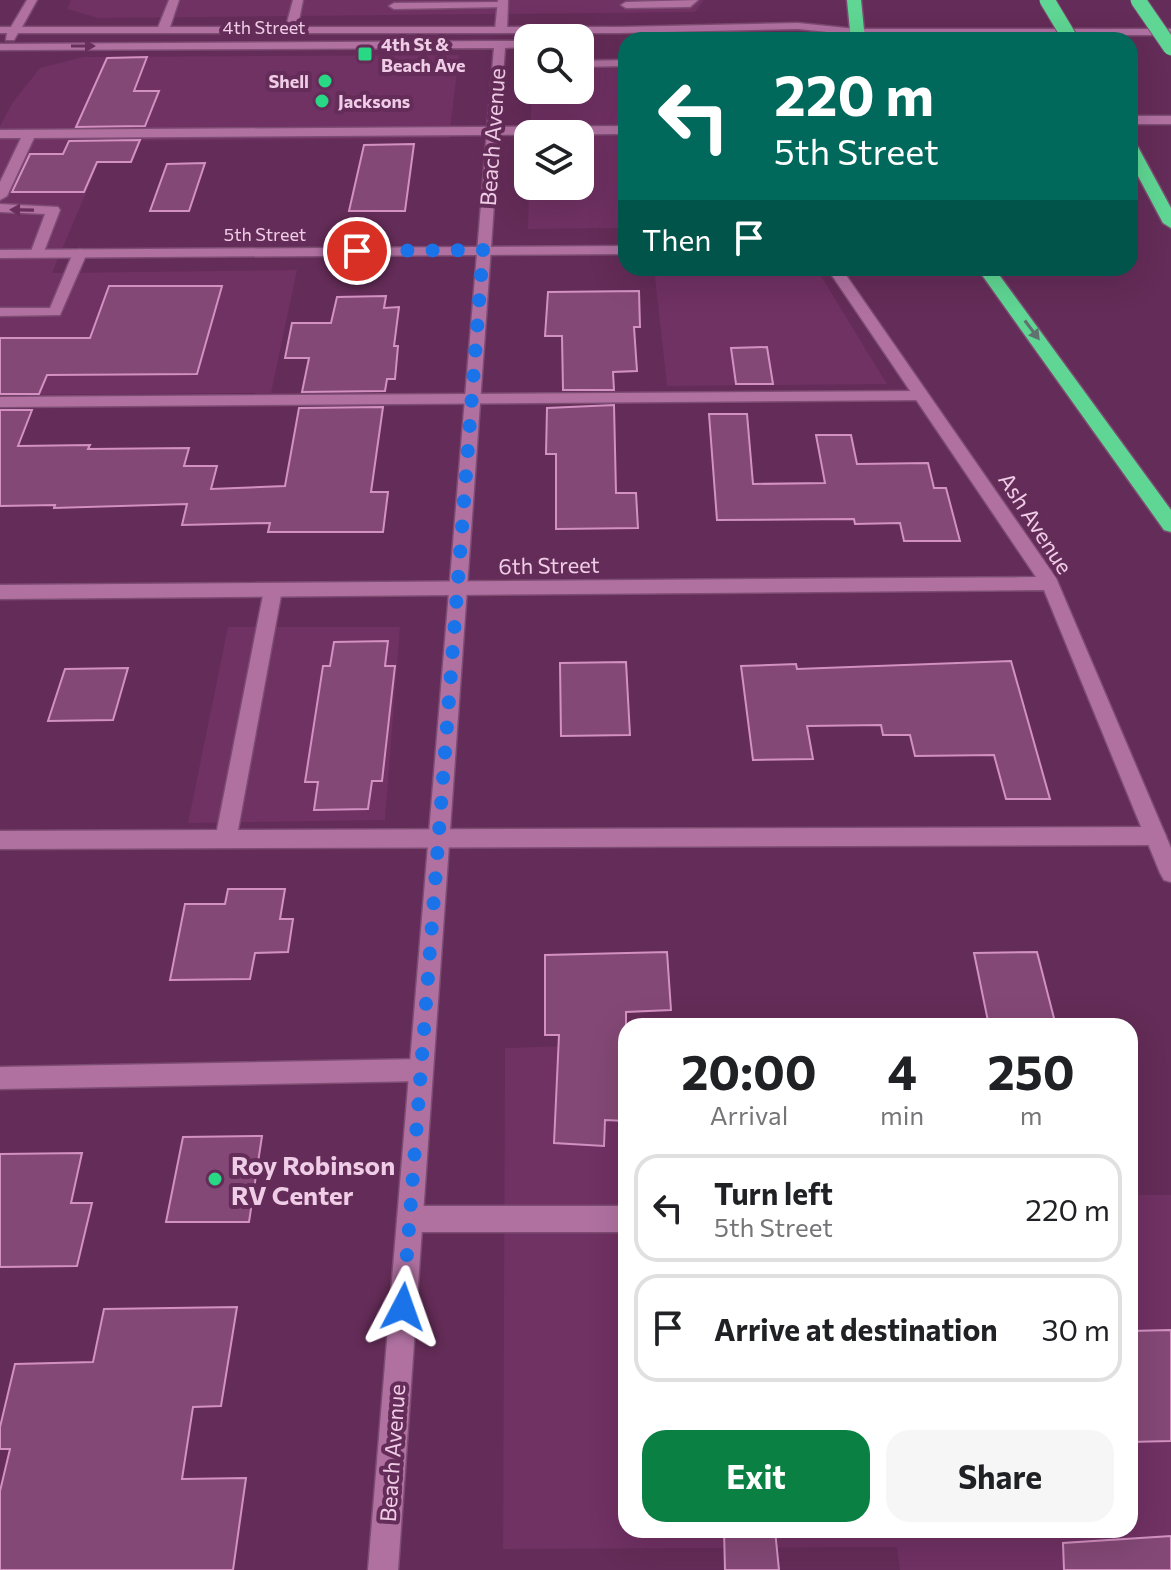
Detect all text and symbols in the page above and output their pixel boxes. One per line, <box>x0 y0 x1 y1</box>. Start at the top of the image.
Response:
street label: 4th Street <box>223 16 305 38</box>
map controls <box>514 24 594 200</box>
button: search <box>514 24 594 104</box>
place label: 4th St & Beach Ave <box>381 33 465 76</box>
one-way arrow <box>71 40 96 52</box>
marker: 4th St & Beach Ave <box>356 45 374 63</box>
text: 220 m <box>774 59 934 128</box>
icon: left <box>642 64 746 168</box>
street label: Beach Avenue <box>474 67 510 207</box>
place label: Shell <box>268 70 309 92</box>
marker: Shell <box>316 72 334 90</box>
place label: Jacksons <box>338 90 410 112</box>
marker: Jacksons <box>313 92 331 110</box>
button: layers <box>514 120 594 200</box>
text: 5th Street <box>774 128 939 172</box>
one-way arrow <box>9 204 34 217</box>
icon: arrive <box>727 216 771 260</box>
pin <box>323 217 391 285</box>
text: Then <box>642 220 711 257</box>
street label: 5th Street <box>224 223 306 245</box>
icon: arrive <box>335 229 379 273</box>
one-way arrow <box>1023 320 1039 340</box>
street label: Ash Avenue <box>993 467 1079 579</box>
street label: 6th Street <box>498 551 600 579</box>
text: 20:00 <box>681 1041 817 1100</box>
text: 4 <box>887 1041 917 1100</box>
text: 250 <box>988 1041 1075 1100</box>
text: Arrival <box>710 1099 788 1130</box>
text: min <box>880 1099 924 1130</box>
text: m <box>1020 1099 1042 1130</box>
place label: Roy Robinson RV Center <box>231 1149 395 1210</box>
marker: Roy Robinson RV Center <box>206 1170 224 1188</box>
text: Turn left <box>714 1174 833 1211</box>
icon: left <box>646 1186 690 1230</box>
text: 220 m <box>1025 1190 1110 1227</box>
text: 5th Street <box>714 1211 833 1242</box>
position arrow <box>361 1265 445 1349</box>
icon: arrive <box>646 1306 690 1350</box>
text: Arrive at destination <box>714 1310 998 1347</box>
text: 30 m <box>1041 1310 1110 1347</box>
street label: Beach Avenue <box>374 1383 410 1523</box>
button: Exit <box>642 1430 870 1522</box>
button: Share <box>886 1430 1114 1522</box>

